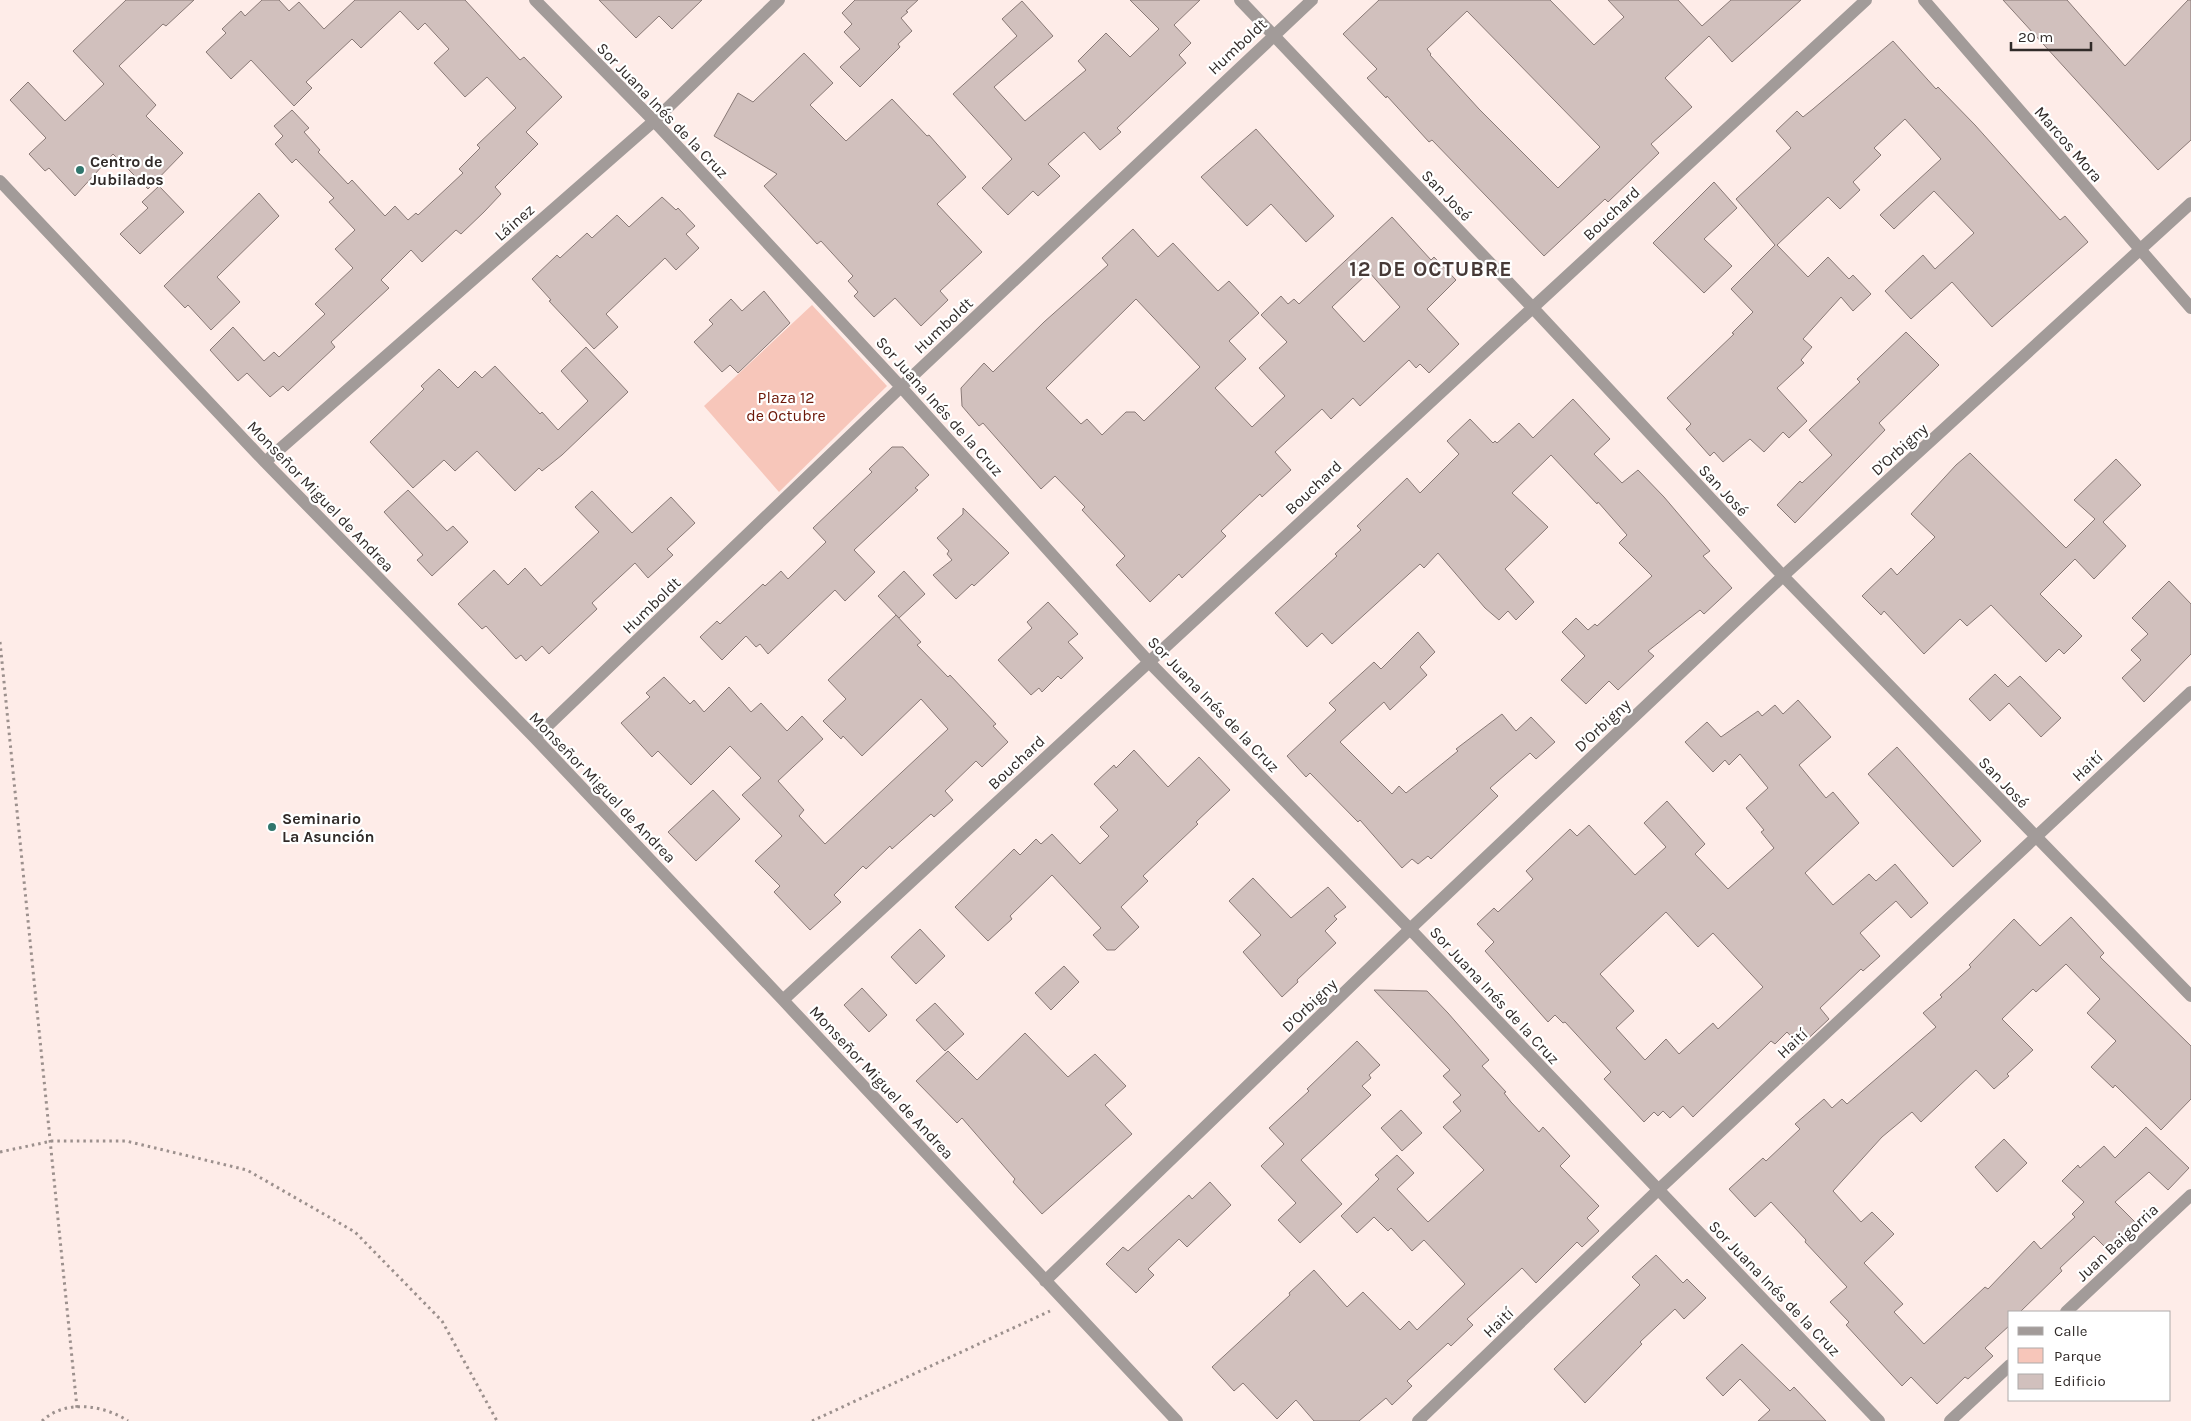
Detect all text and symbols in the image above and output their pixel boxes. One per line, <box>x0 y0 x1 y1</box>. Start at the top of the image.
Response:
street label: Humboldt <box>1204 14 1271 78</box>
scale bar <box>2011 20 2091 52</box>
text: 20 m <box>2018 28 2053 46</box>
street label: Sor Juana Inés de la Cruz <box>593 39 732 182</box>
street label: Marcos Mora <box>2031 103 2107 186</box>
place label: Centro de Jubilados <box>90 152 164 189</box>
marker: Centro de Jubilados <box>74 164 86 176</box>
street label: San José <box>1418 166 1476 225</box>
street label: Bouchard <box>1579 182 1644 244</box>
street label: Láinez <box>491 200 538 245</box>
district label: 12 DE OCTUBRE <box>1349 257 1513 281</box>
street label: Humboldt <box>910 293 977 357</box>
street label: Sor Juana Inés de la Cruz <box>872 333 1007 480</box>
park label: Plaza 12 de Octubre <box>746 388 826 425</box>
street label: Monseñor Miguel de Andrea <box>243 417 398 576</box>
street label: D'Orbigny <box>1867 419 1932 480</box>
street label: Bouchard <box>1281 456 1346 518</box>
street label: San José <box>1695 461 1752 520</box>
street label: Humboldt <box>618 573 684 638</box>
street label: Sor Juana Inés de la Cruz <box>1144 633 1283 776</box>
street label: D'Orbigny <box>1571 694 1635 756</box>
street label: Monseñor Miguel de Andrea <box>525 708 680 867</box>
street label: Bouchard <box>984 731 1049 793</box>
street label: Haití <box>2068 747 2107 785</box>
street label: San José <box>1975 753 2033 812</box>
place label: Seminario La Asunción <box>282 809 375 846</box>
marker: Seminario La Asunción <box>266 821 278 833</box>
street label: Sor Juana Inés de la Cruz <box>1426 923 1563 1068</box>
street label: D'Orbigny <box>1278 974 1341 1036</box>
street label: Monseñor Miguel de Andrea <box>806 1002 958 1163</box>
street label: Haití <box>1773 1024 1812 1062</box>
street label: Juan Baigorria <box>2073 1200 2162 1285</box>
street label: Sor Juana Inés de la Cruz <box>1705 1217 1844 1360</box>
street label: Haití <box>1479 1303 1518 1341</box>
legend <box>2008 1311 2171 1401</box>
text: Calle <box>2054 1322 2088 1340</box>
text: Parque <box>2054 1347 2102 1365</box>
text: Edificio <box>2054 1372 2106 1390</box>

